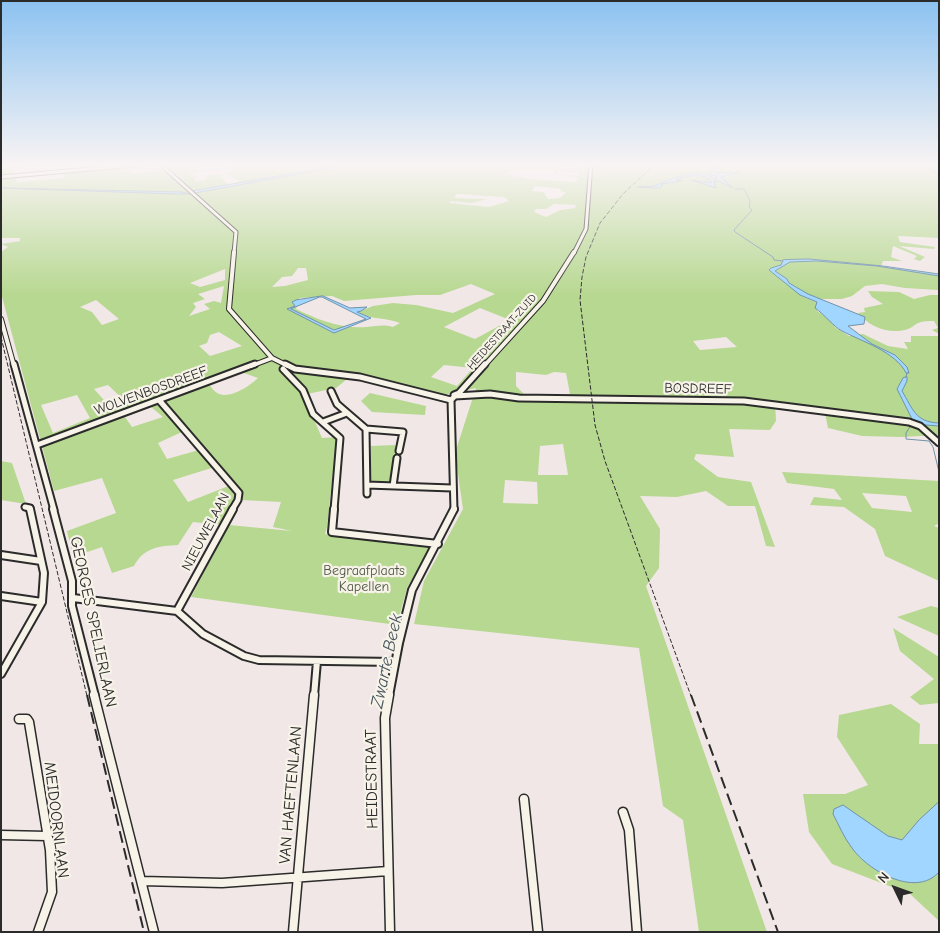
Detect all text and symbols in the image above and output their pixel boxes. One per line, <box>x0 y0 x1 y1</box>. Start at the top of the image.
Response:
street label: HEIDESTRAAT-ZUID <box>465 291 539 373</box>
street label: WOLVENBOSDREEF <box>92 363 210 419</box>
street label: BOSDREEF <box>664 380 732 398</box>
street label: NIEUWELAAN <box>178 490 234 574</box>
street label: GEORGES SPELIERLAAN <box>66 535 120 709</box>
park label: Begraafplaats Kapellen <box>323 563 405 596</box>
water label: Zwarte Beek <box>366 612 408 710</box>
street label: VAN HAEFTENLAAN <box>275 725 307 865</box>
street label: HEIDESTRAAT <box>362 729 382 829</box>
street label: MEIDOORNLAAN <box>39 761 73 879</box>
north arrow <box>870 863 920 913</box>
text: N <box>874 869 893 887</box>

